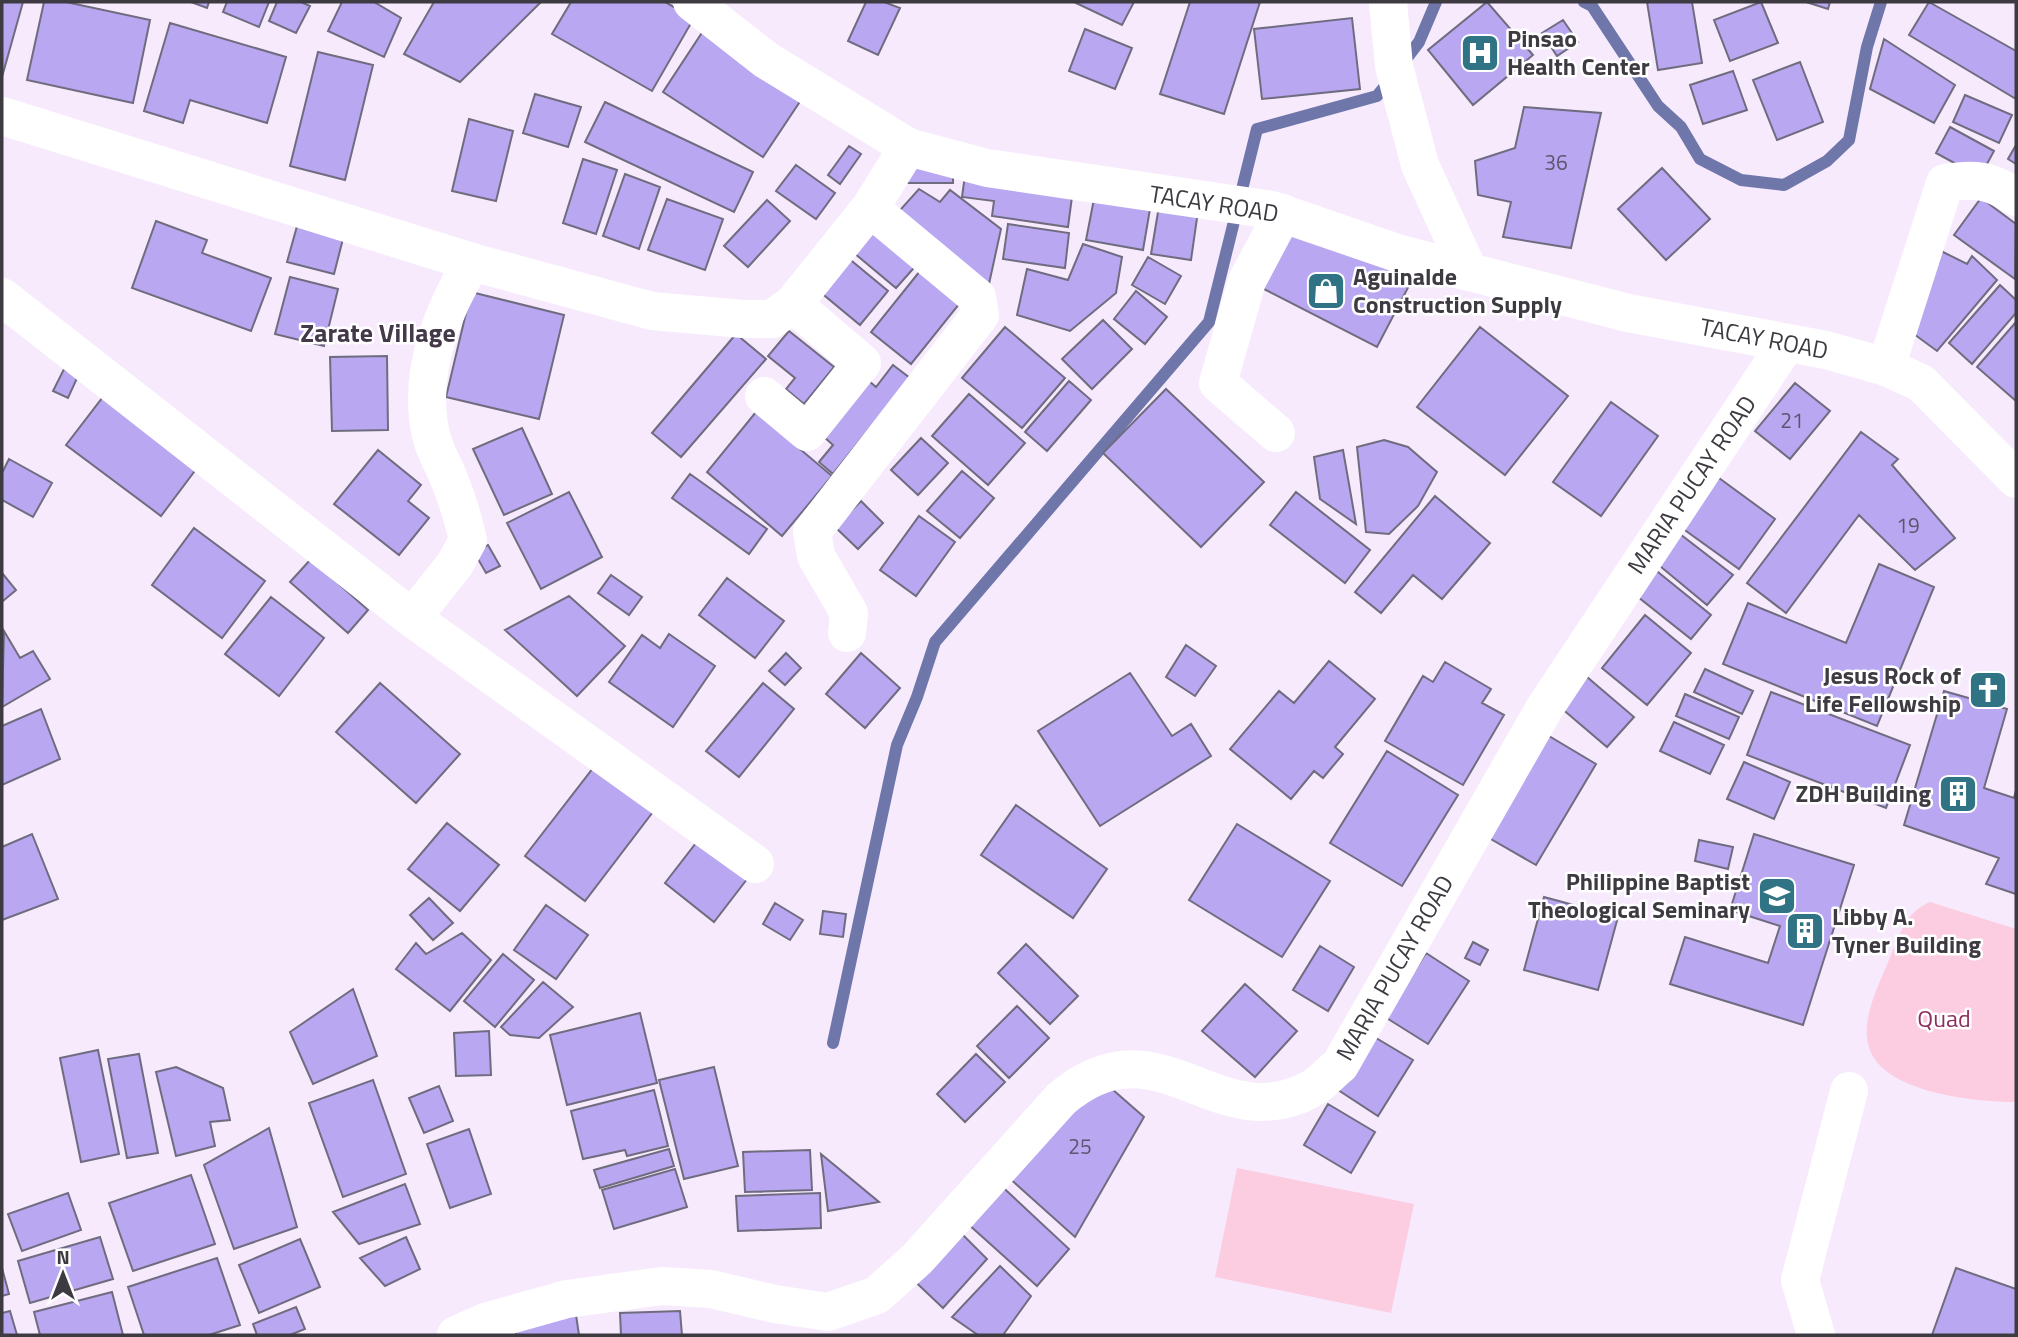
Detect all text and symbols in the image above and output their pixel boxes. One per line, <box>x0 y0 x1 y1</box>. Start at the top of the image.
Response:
place label: Pinsao Health Center <box>1507 20 1650 84</box>
hospital icon: Pinsao Health Center <box>1459 32 1501 74</box>
house number: 36 <box>1544 146 1568 178</box>
street label: TACAY ROAD <box>1147 175 1281 231</box>
place label: Aguinalde Construction Supply <box>1353 258 1562 322</box>
shop icon: Aguinalde Construction Supply <box>1305 270 1347 312</box>
street label: TACAY ROAD <box>1697 308 1831 368</box>
district label: Zarate Village <box>300 313 456 352</box>
street label: MARIA PUCAY ROAD <box>1618 388 1765 581</box>
house number: 21 <box>1780 404 1804 436</box>
house number: 19 <box>1896 509 1920 541</box>
place label: Jesus Rock of Life Fellowship <box>1805 657 1961 721</box>
church icon: Jesus Rock of Life Fellowship <box>1967 669 2009 711</box>
building icon: ZDH Building <box>1937 773 1979 815</box>
place label: ZDH Building <box>1795 775 1931 811</box>
place label: Philippine Baptist Theological Seminary <box>1528 863 1750 927</box>
street label: MARIA PUCAY ROAD <box>1326 868 1462 1067</box>
school or university icon: Philippine Baptist Theological Seminary <box>1756 875 1798 917</box>
place label: Libby A. Tyner Building <box>1832 898 1981 962</box>
building icon: Libby A. Tyner Building <box>1784 910 1826 952</box>
park label: Quad <box>1917 1000 1971 1036</box>
house number: 25 <box>1068 1130 1092 1162</box>
north arrow <box>28 1239 98 1309</box>
text: N <box>56 1242 70 1271</box>

